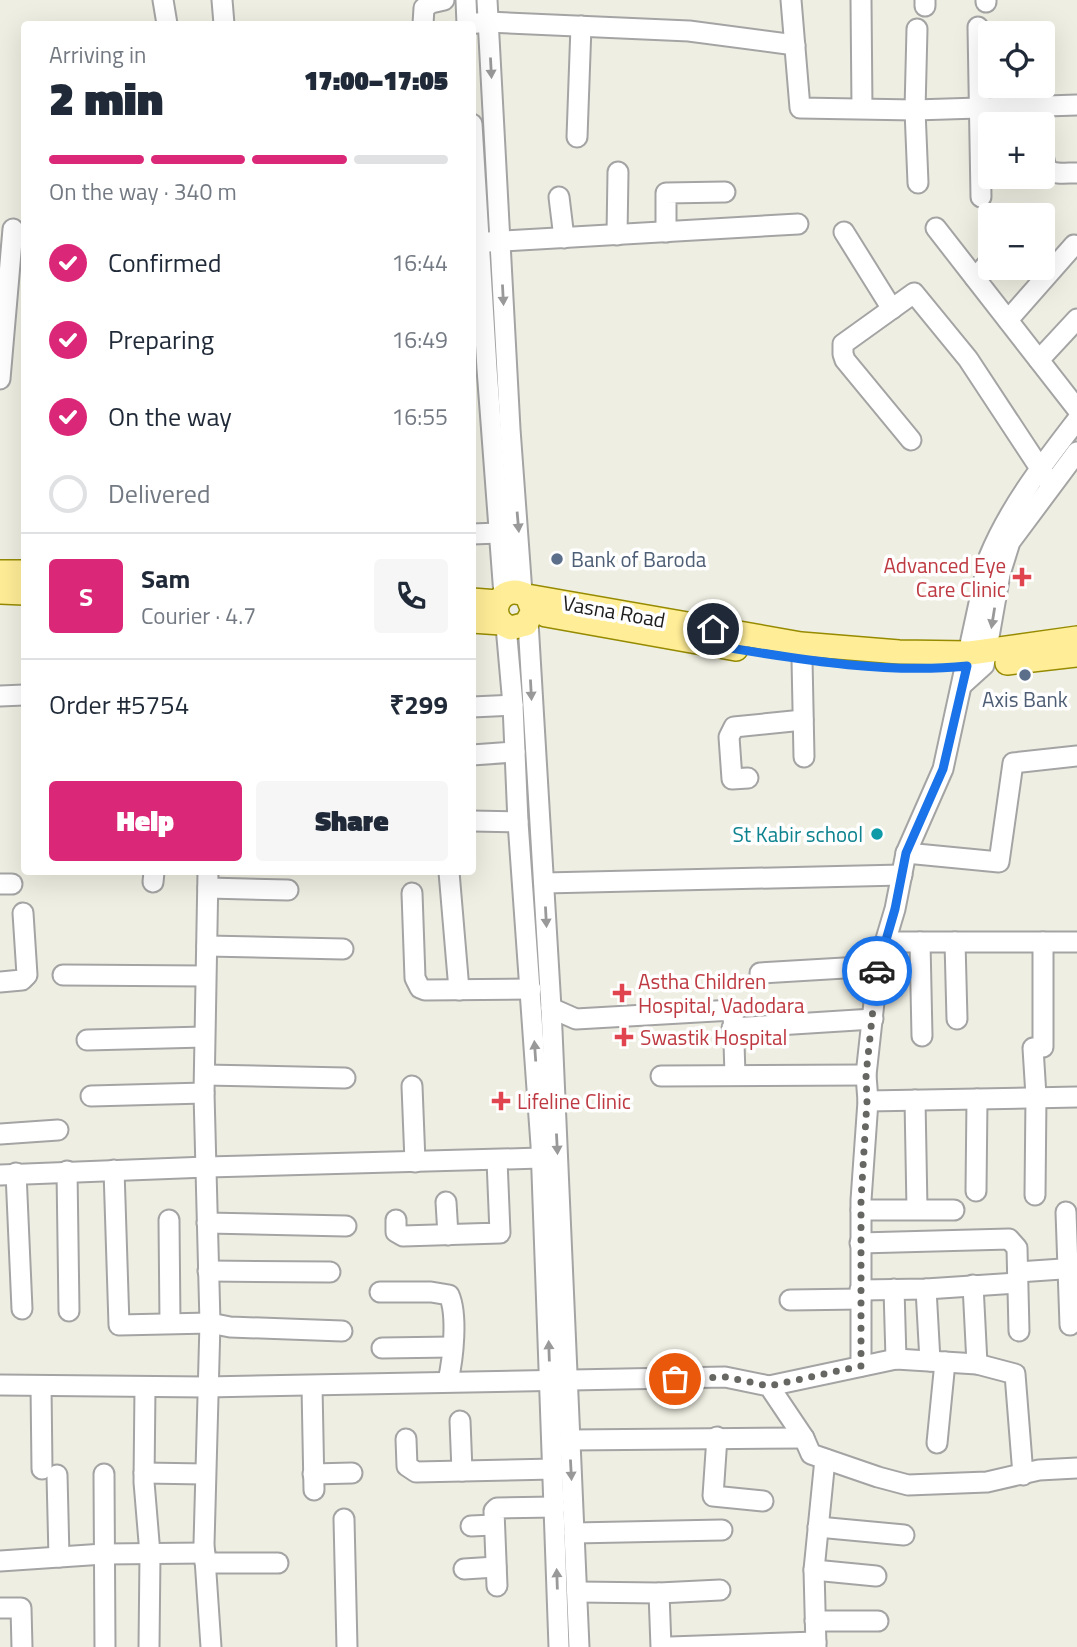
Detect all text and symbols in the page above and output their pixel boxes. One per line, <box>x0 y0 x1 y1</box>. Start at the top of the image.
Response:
map controls <box>978 21 1055 280</box>
button: locate <box>978 21 1055 98</box>
text: Arriving in <box>49 37 146 72</box>
one-way arrow <box>486 57 497 79</box>
text: 17:00–17:05 <box>304 61 448 100</box>
text: 2 min <box>49 63 163 133</box>
button: + <box>978 112 1055 189</box>
text: On the way · 340 m <box>49 174 237 209</box>
button: − <box>978 203 1055 280</box>
text: Confirmed <box>108 243 222 282</box>
icon: check <box>49 244 87 282</box>
text: 16:44 <box>391 245 448 280</box>
one-way arrow <box>498 285 509 307</box>
text: Preparing <box>108 320 214 359</box>
icon: check <box>49 321 87 359</box>
text: 16:49 <box>391 322 448 357</box>
text: On the way <box>108 397 232 436</box>
icon: check <box>49 398 87 436</box>
text: 16:55 <box>391 399 448 434</box>
text: Delivered <box>108 474 211 513</box>
one-way arrow <box>513 511 524 533</box>
place label: Bank of Baroda <box>571 543 707 575</box>
place label: Advanced Eye Care Clinic <box>883 549 1006 605</box>
marker: Bank of Baroda <box>549 551 565 567</box>
text: Sam <box>141 559 190 598</box>
button: phone <box>374 559 448 633</box>
marker: Advanced Eye Care Clinic <box>1012 567 1032 587</box>
text: S <box>79 577 93 616</box>
street label: Vasna Road <box>560 586 668 636</box>
text: Courier · 4.7 <box>141 598 256 633</box>
pin <box>683 599 743 659</box>
one-way arrow <box>987 607 998 629</box>
icon: home <box>694 610 732 648</box>
marker: Axis Bank <box>1017 667 1033 683</box>
one-way arrow <box>526 679 537 701</box>
place label: Axis Bank <box>982 683 1068 715</box>
text: Order #5754 <box>49 685 189 724</box>
text: ₹299 <box>389 685 448 724</box>
button: Help <box>49 781 242 861</box>
button: Share <box>256 781 448 861</box>
place label: St Kabir school <box>733 818 863 850</box>
marker: St Kabir school <box>869 826 885 842</box>
one-way arrow <box>541 906 552 928</box>
courier <box>842 936 912 1006</box>
icon: car <box>858 952 896 990</box>
place label: Astha Children Hospital, Vadodara <box>638 965 805 1021</box>
marker: Astha Children Hospital, Vadodara <box>612 983 632 1003</box>
place label: Swastik Hospital <box>640 1021 787 1053</box>
marker: Swastik Hospital <box>614 1027 634 1047</box>
one-way arrow <box>529 1040 540 1062</box>
place label: Lifeline Clinic <box>517 1085 631 1117</box>
marker: Lifeline Clinic <box>491 1091 511 1111</box>
one-way arrow <box>551 1134 562 1156</box>
one-way arrow <box>543 1340 554 1362</box>
pin <box>645 1349 705 1409</box>
icon: bag <box>656 1360 694 1398</box>
one-way arrow <box>566 1459 577 1481</box>
one-way arrow <box>551 1568 563 1590</box>

